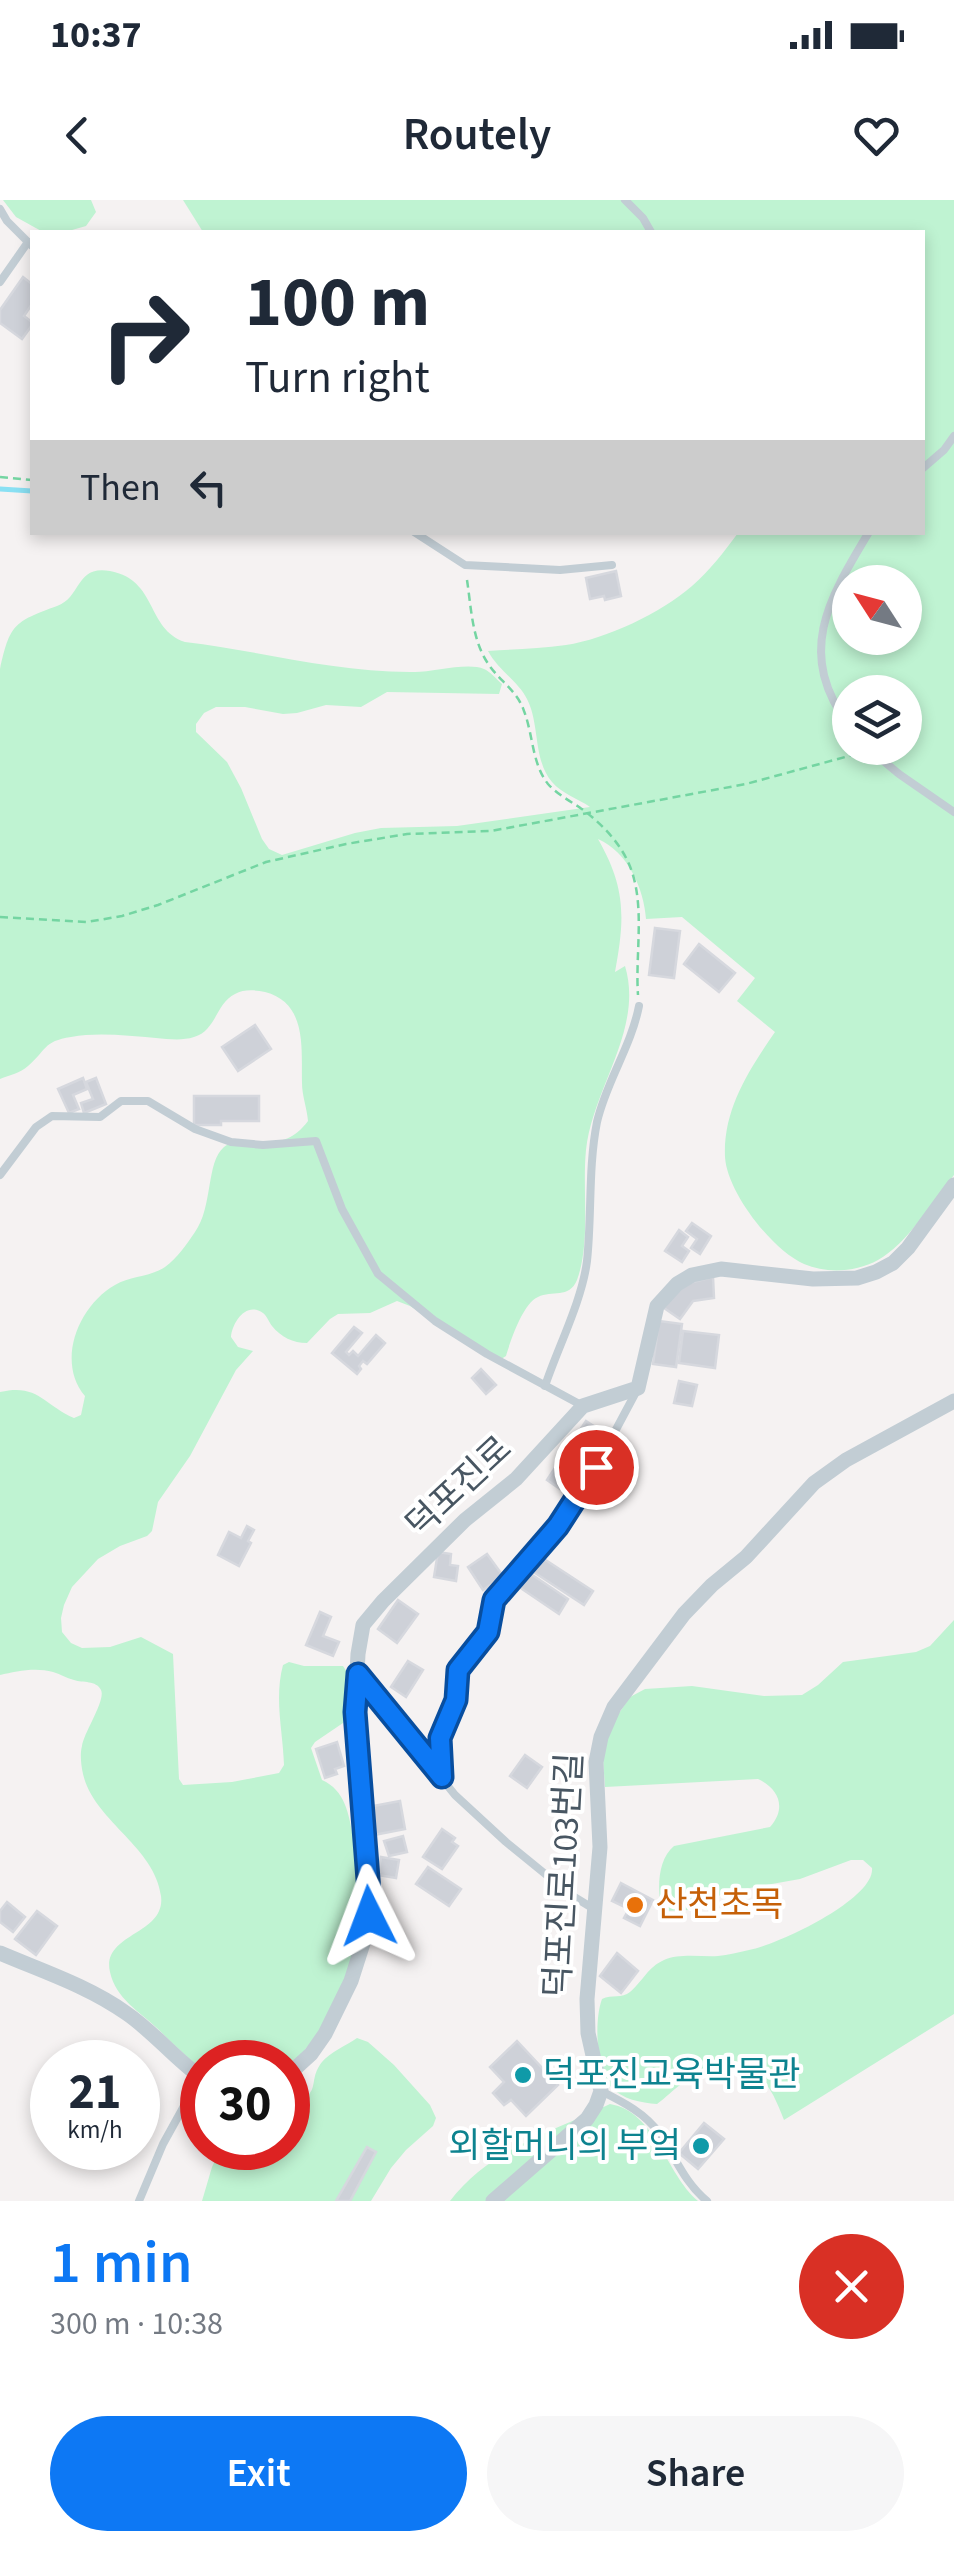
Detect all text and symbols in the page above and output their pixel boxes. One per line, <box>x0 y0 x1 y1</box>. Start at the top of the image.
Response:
text: 10:37 <box>50 8 142 62</box>
text: Routely <box>403 103 551 167</box>
icon: back <box>50 108 105 163</box>
icon: heart <box>849 108 904 163</box>
text: 100 m <box>245 253 430 353</box>
icon: right <box>80 270 210 400</box>
text: Turn right <box>245 346 430 410</box>
icon: left <box>181 460 236 515</box>
text: Then <box>80 461 161 515</box>
north arrow <box>832 565 922 655</box>
map controls <box>832 565 922 765</box>
button: layers <box>832 675 922 765</box>
street label: 덕포진로 <box>395 1425 523 1549</box>
pin <box>554 1425 639 1510</box>
icon: arrive <box>569 1440 624 1495</box>
street label: 덕포진로103번길 <box>533 1751 595 1999</box>
position arrow <box>317 1864 421 1968</box>
place label: 산천초목 <box>655 1880 784 1930</box>
marker: 산천초목 <box>624 1894 646 1916</box>
speed limit sign: 30 <box>180 2040 310 2170</box>
place label: 덕포진교육박물관 <box>543 2050 801 2100</box>
text: 21 <box>69 2057 121 2128</box>
marker: 덕포진교육박물관 <box>512 2064 534 2086</box>
text: km/h <box>67 2112 123 2148</box>
place label: 외할머니의 부엌 <box>449 2121 681 2171</box>
marker: 외할머니의 부엌 <box>690 2135 712 2157</box>
text: 1 min <box>50 2221 193 2306</box>
button: close <box>799 2234 904 2339</box>
text: 300 m · 10:38 <box>50 2301 223 2347</box>
button: Exit <box>50 2416 467 2531</box>
button: Share <box>487 2416 904 2531</box>

